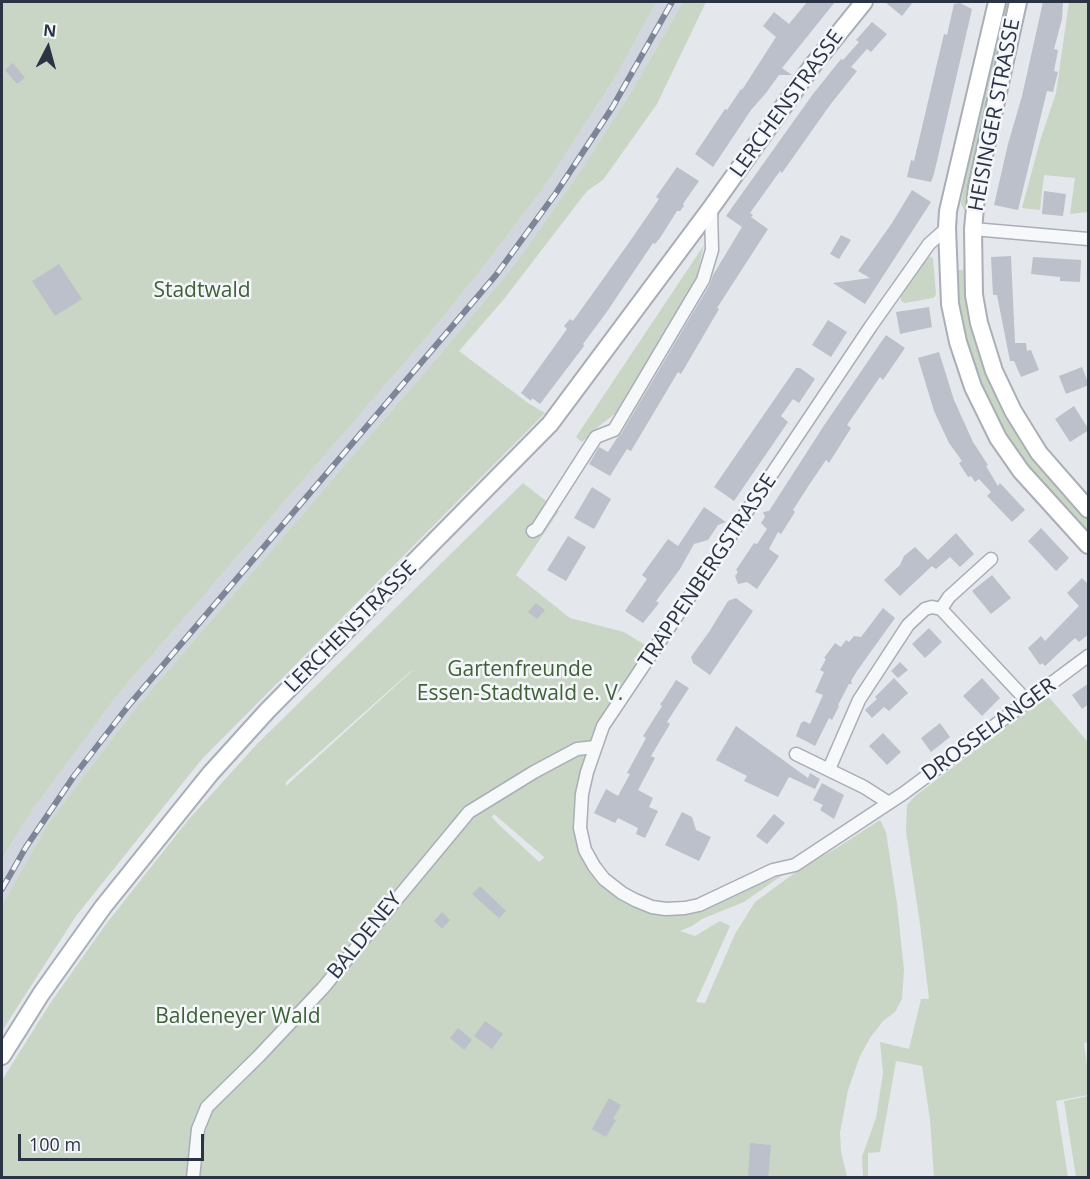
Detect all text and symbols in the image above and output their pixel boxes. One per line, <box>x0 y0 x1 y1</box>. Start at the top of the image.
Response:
street label: HEISINGER STRASSE <box>964 17 1026 213</box>
north arrow <box>18 18 78 78</box>
text: N <box>42 18 57 42</box>
street label: LERCHENSTRASSE <box>725 25 849 183</box>
park label: Stadtwald <box>153 278 251 304</box>
street label: TRAPPENBERGSTRASSE <box>634 469 782 673</box>
street label: LERCHENSTRASSE <box>280 556 422 698</box>
park label: Gartenfreunde Essen-Stadtwald e. V. <box>417 657 623 707</box>
street label: DROSSELANGER <box>917 673 1061 787</box>
street label: BALDENEY <box>323 888 407 984</box>
park label: Baldeneyer Wald <box>155 1004 321 1030</box>
scale bar <box>21 1122 207 1160</box>
text: 100 m <box>29 1132 81 1156</box>

